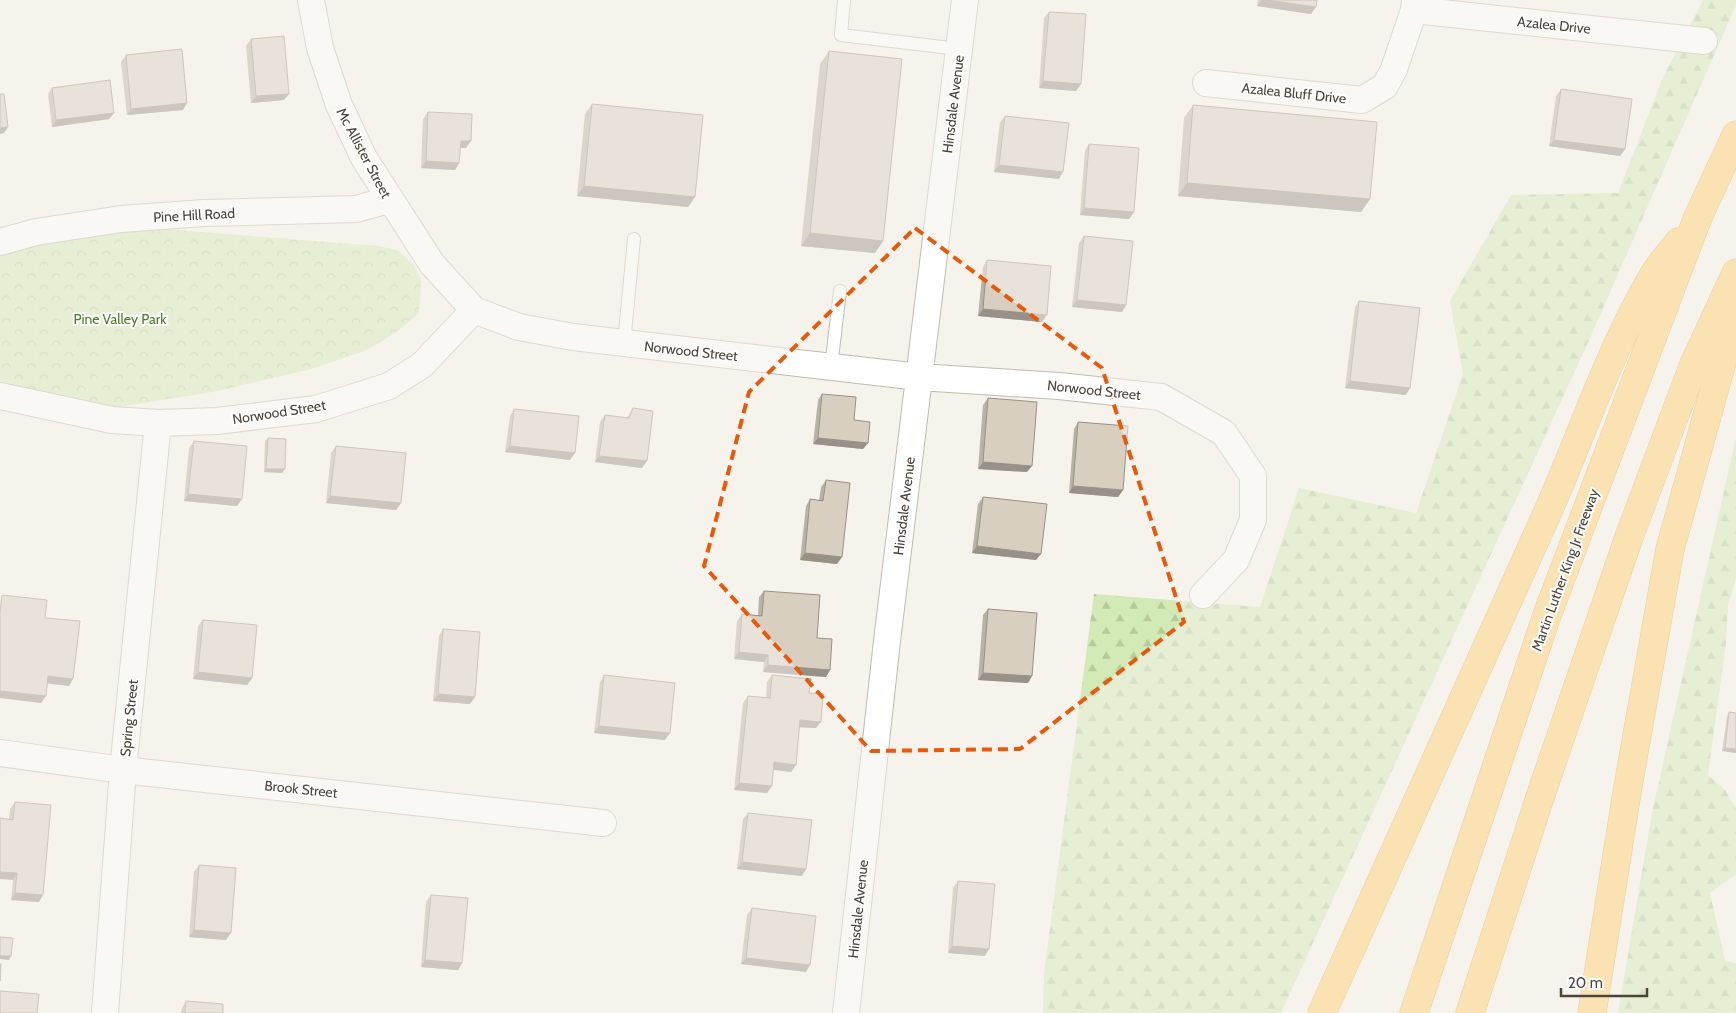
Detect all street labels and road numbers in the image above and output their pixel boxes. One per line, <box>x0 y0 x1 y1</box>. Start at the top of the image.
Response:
street label: Azalea Drive <box>1516 12 1592 38</box>
street label: Hinsdale Avenue <box>938 54 968 154</box>
street label: Azalea Bluff Drive <box>1241 79 1347 107</box>
street label: Mc Allister Street <box>333 105 396 202</box>
street label: Pine Hill Road <box>153 204 235 226</box>
street label: Norwood Street <box>643 337 739 365</box>
street label: Norwood Street <box>1046 376 1142 404</box>
street label: Norwood Street <box>231 396 327 428</box>
street label: Hinsdale Avenue <box>889 456 919 556</box>
street label: Martin Luther King Jr Freeway <box>1527 486 1603 654</box>
street label: Spring Street <box>116 678 142 757</box>
street label: Brook Street <box>264 776 339 802</box>
street label: Hinsdale Avenue <box>844 859 872 959</box>

